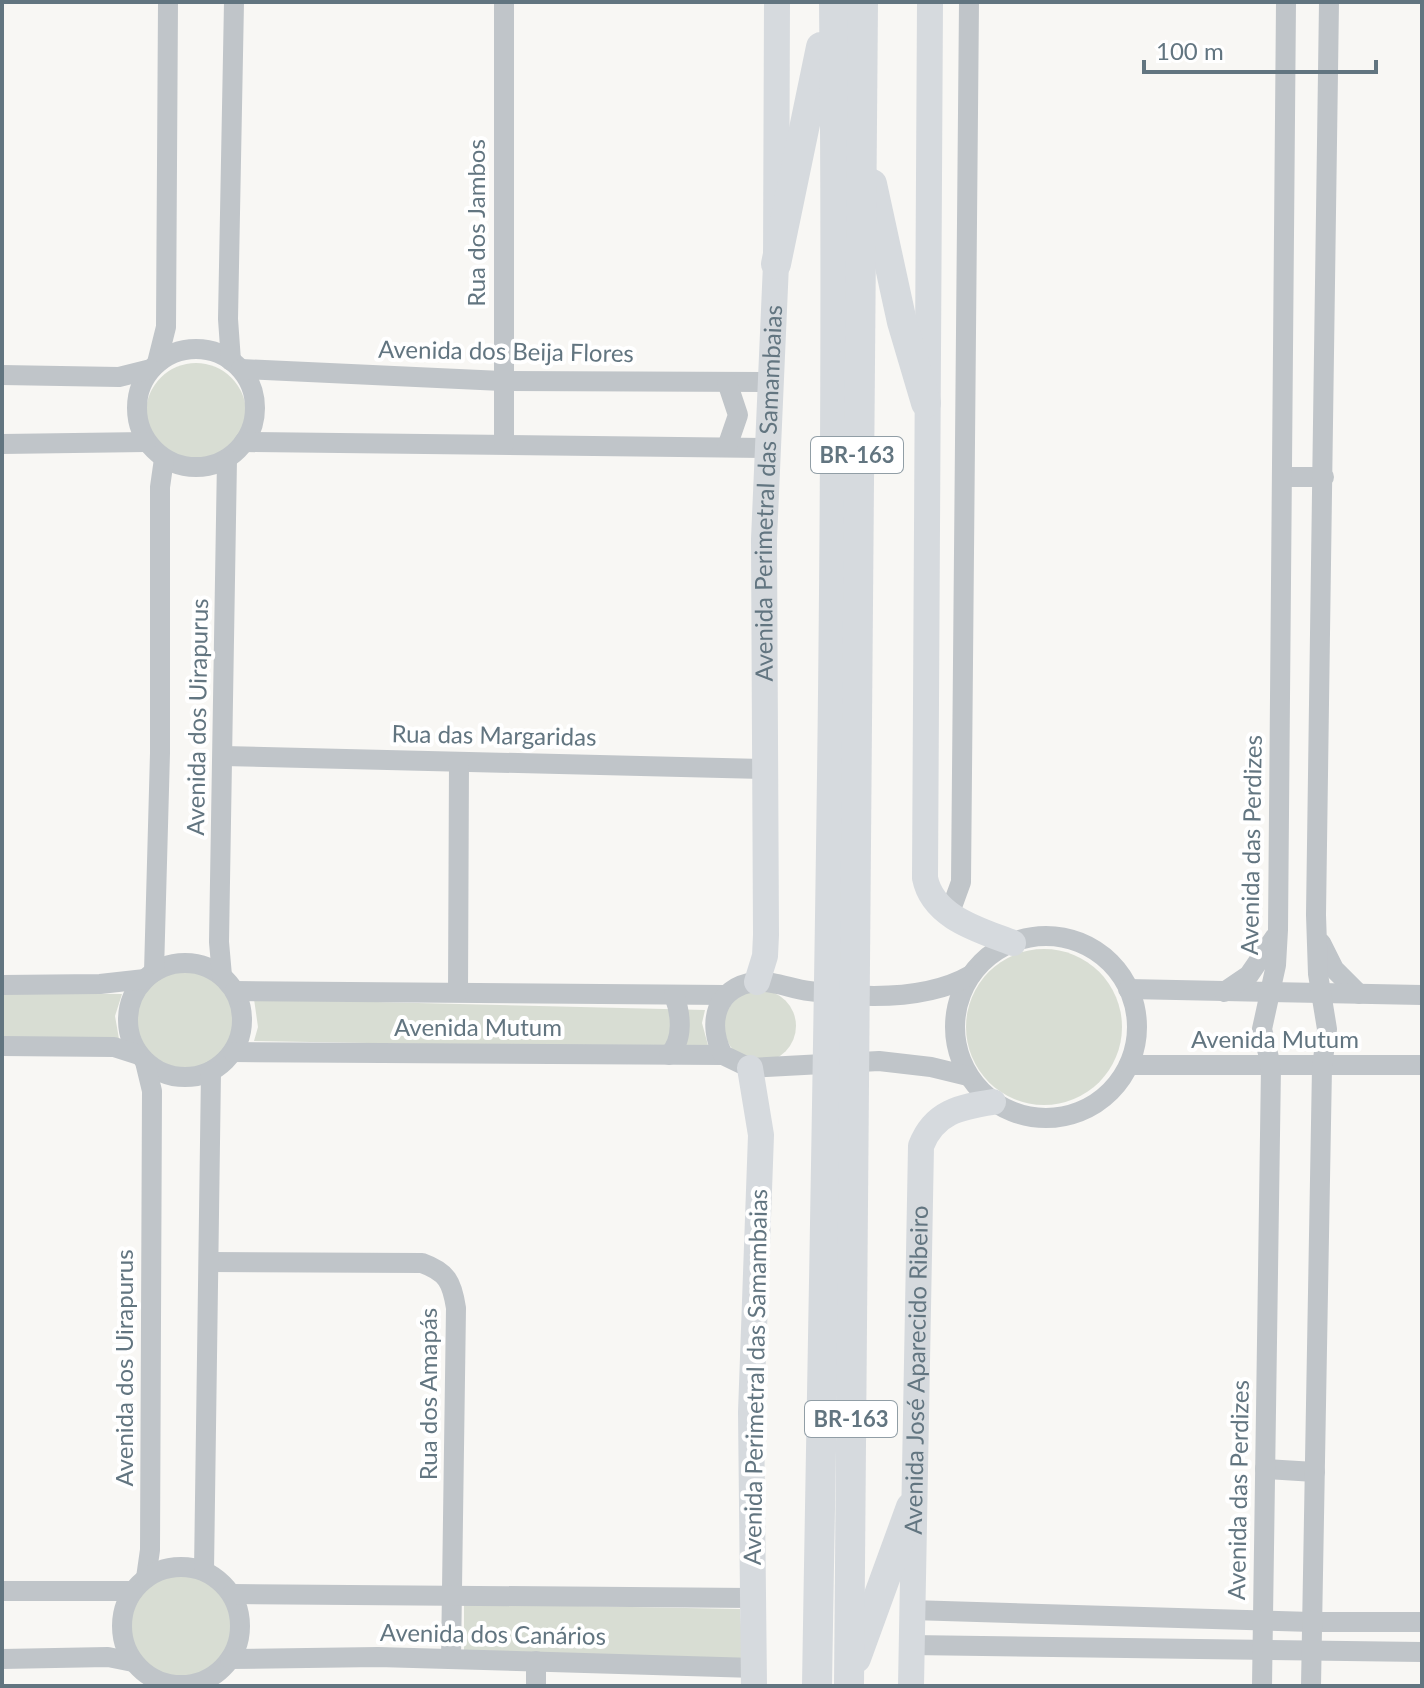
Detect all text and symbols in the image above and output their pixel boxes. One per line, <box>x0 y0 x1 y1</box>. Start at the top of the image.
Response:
scale bar <box>1144 24 1376 74</box>
text: 100 m <box>1156 36 1224 65</box>
street label: Rua dos Jambos <box>461 139 490 307</box>
street label: Avenida Perimetral das Samambaias <box>748 304 787 682</box>
street label: Avenida dos Beija Flores <box>378 334 634 367</box>
road number: BR-163 <box>811 437 903 473</box>
street label: Avenida dos Uirapurus <box>180 598 213 836</box>
street label: Rua das Margaridas <box>391 718 597 751</box>
street label: Avenida das Perdizes <box>1234 735 1267 955</box>
street label: Avenida Mutum <box>394 1012 562 1041</box>
street label: Avenida Mutum <box>1191 1024 1359 1053</box>
street label: Avenida Perimetral das Samambaias <box>737 1189 772 1565</box>
street label: Avenida José Aparecido Ribeiro <box>898 1205 933 1535</box>
street label: Avenida dos Uirapurus <box>109 1249 138 1487</box>
street label: Rua dos Amapás <box>413 1308 442 1480</box>
street label: Avenida das Perdizes <box>1221 1380 1254 1600</box>
road number: BR-163 <box>805 1401 897 1437</box>
street label: Avenida dos Canários <box>380 1617 606 1650</box>

